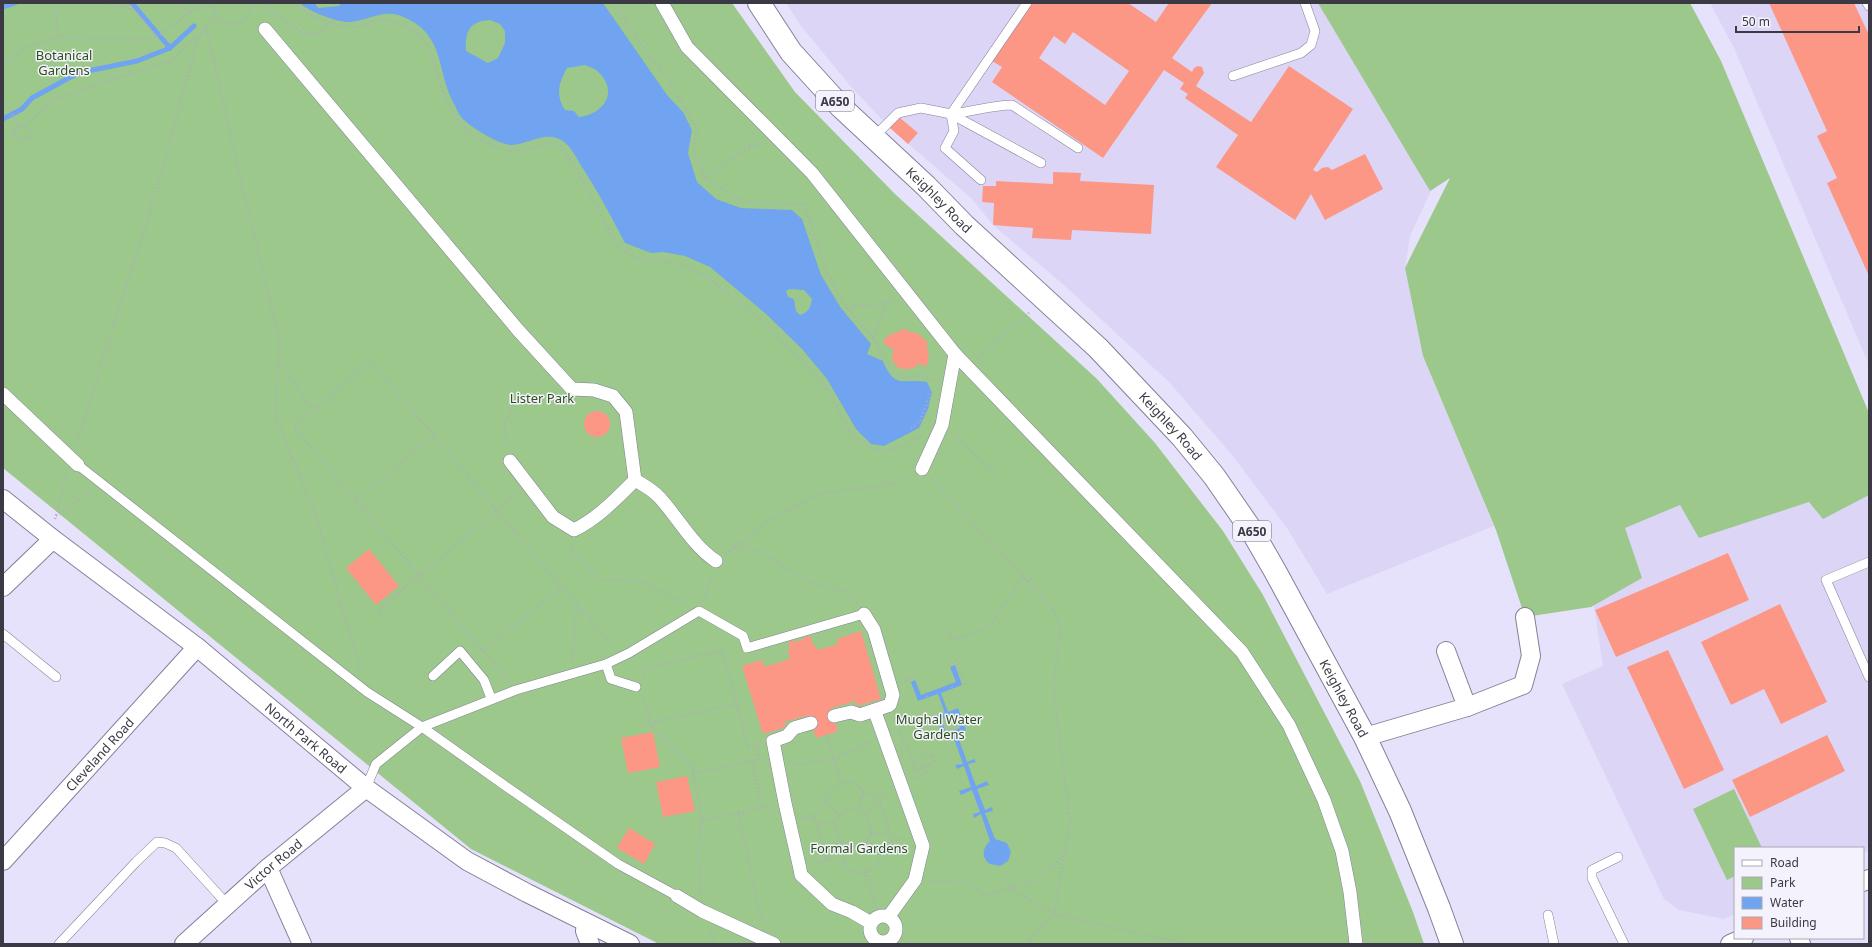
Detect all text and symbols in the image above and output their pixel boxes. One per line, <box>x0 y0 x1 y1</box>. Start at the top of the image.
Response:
scale bar <box>1736 8 1859 34</box>
text: 50 m <box>1742 13 1770 30</box>
park label: Botanical Gardens <box>36 46 92 79</box>
road number: A650 <box>816 91 854 111</box>
street label: Keighley Road <box>902 163 976 237</box>
street label: Keighley Road <box>1135 388 1206 464</box>
park label: Lister Park <box>510 389 574 407</box>
road number: A650 <box>1233 521 1271 541</box>
street label: Keighley Road <box>1316 656 1373 741</box>
street label: North Park Road <box>261 699 351 777</box>
park label: Mughal Water Gardens <box>896 710 983 743</box>
street label: Cleveland Road <box>61 713 138 795</box>
street label: Victor Road <box>241 835 306 894</box>
park label: Formal Gardens <box>810 839 908 857</box>
legend <box>1734 847 1864 939</box>
text: Road <box>1770 854 1799 871</box>
text: Park <box>1770 874 1796 891</box>
text: Water <box>1770 894 1804 911</box>
text: Building <box>1770 914 1817 931</box>

